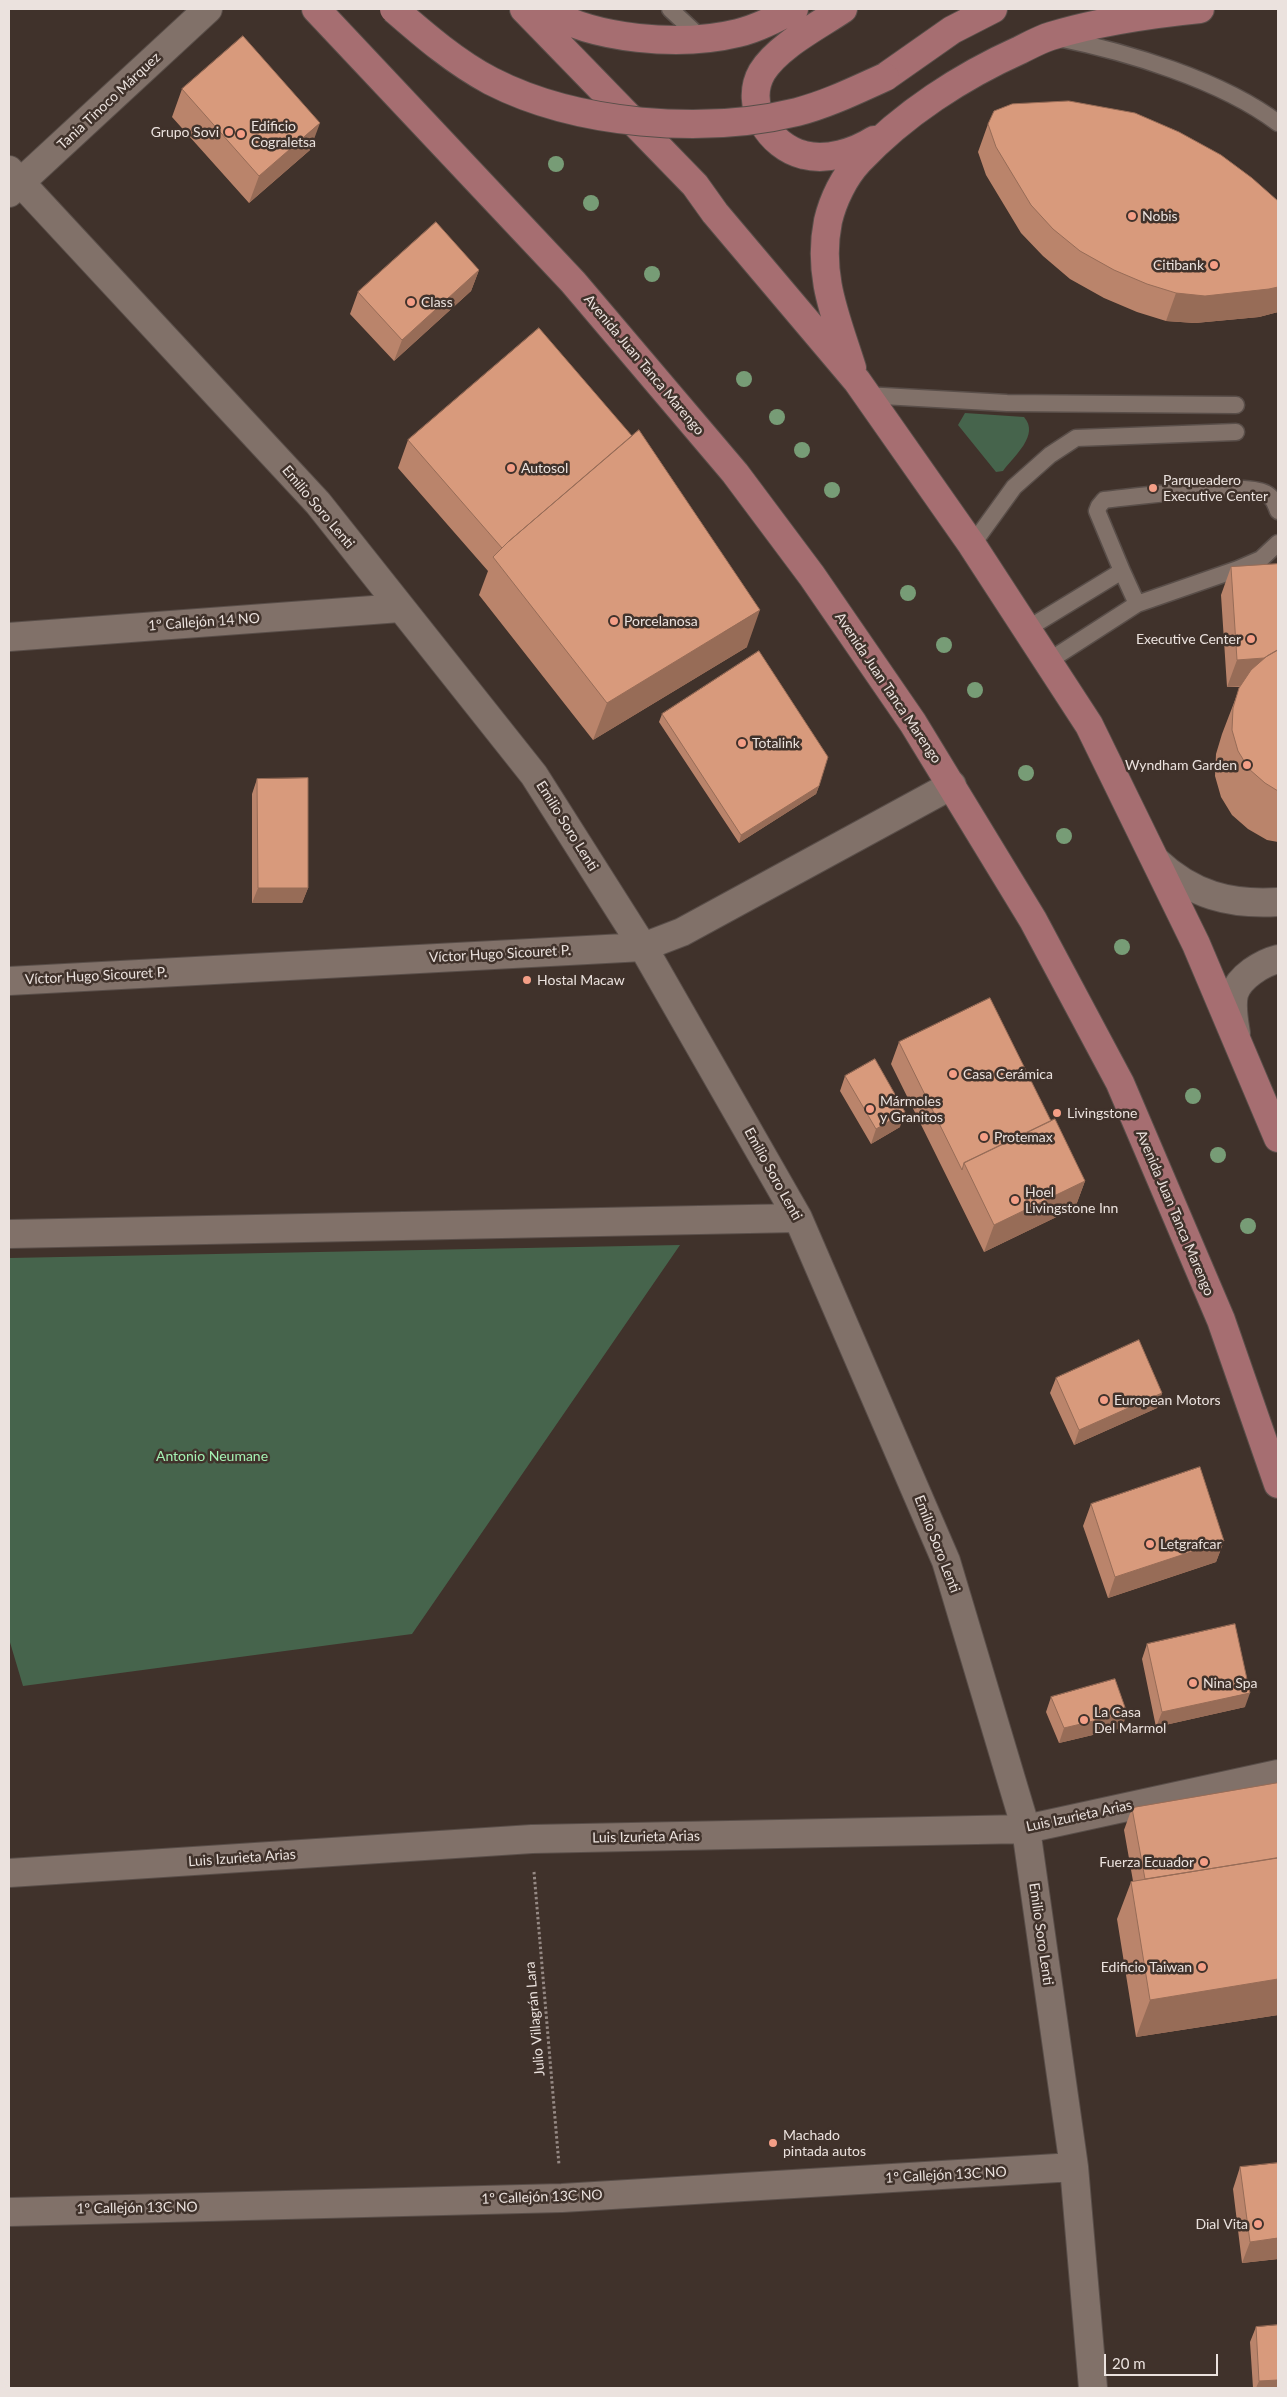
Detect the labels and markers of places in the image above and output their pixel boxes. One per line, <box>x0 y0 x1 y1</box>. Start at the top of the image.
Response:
place label: Edificio Cograletsa <box>251 118 316 150</box>
place label: Grupo Sovi <box>151 124 219 140</box>
marker: Grupo Sovi <box>223 126 235 138</box>
marker: Edificio Cograletsa <box>235 128 247 140</box>
place label: Nobis <box>1142 208 1178 224</box>
marker: Nobis <box>1126 210 1138 222</box>
place label: Citibank <box>1153 257 1204 273</box>
marker: Citibank <box>1208 259 1220 271</box>
place label: Class <box>421 294 453 310</box>
marker: Class <box>405 296 417 308</box>
place label: Autosol <box>521 460 568 476</box>
marker: Autosol <box>505 462 517 474</box>
place label: Parqueadero Executive Center <box>1163 472 1268 504</box>
marker: Parqueadero Executive Center <box>1147 482 1159 494</box>
place label: Porcelanosa <box>624 613 698 629</box>
marker: Porcelanosa <box>608 615 620 627</box>
place label: Executive Center <box>1136 631 1241 647</box>
marker: Executive Center <box>1245 633 1257 645</box>
place label: Totalink <box>752 735 800 751</box>
marker: Totalink <box>736 737 748 749</box>
place label: Wyndham Garden <box>1125 757 1237 773</box>
marker: Wyndham Garden <box>1241 759 1253 771</box>
place label: Hostal Macaw <box>537 972 625 988</box>
marker: Hostal Macaw <box>521 974 533 986</box>
place label: Casa Cerámica <box>963 1066 1053 1082</box>
marker: Casa Cerámica <box>947 1068 959 1080</box>
place label: Mármoles y Granitos <box>880 1093 943 1126</box>
marker: Mármoles y Granitos <box>864 1103 876 1115</box>
place label: Livingstone <box>1067 1105 1137 1121</box>
marker: Livingstone <box>1051 1107 1063 1119</box>
place label: Protemax <box>994 1129 1053 1145</box>
marker: Protemax <box>978 1131 990 1143</box>
place label: Hoel Livingstone Inn <box>1025 1184 1118 1216</box>
marker: Hoel Livingstone Inn <box>1009 1194 1021 1206</box>
place label: European Motors <box>1114 1392 1221 1408</box>
marker: European Motors <box>1098 1394 1110 1406</box>
place label: Letgrafcar <box>1160 1536 1222 1552</box>
marker: Letgrafcar <box>1144 1538 1156 1550</box>
place label: Nina Spa <box>1203 1675 1258 1691</box>
marker: Nina Spa <box>1187 1677 1199 1689</box>
place label: La Casa Del Marmol <box>1094 1704 1166 1736</box>
marker: La Casa Del Marmol <box>1078 1714 1090 1726</box>
place label: Fuerza Ecuador <box>1099 1854 1194 1870</box>
marker: Fuerza Ecuador <box>1198 1856 1210 1868</box>
place label: Edificio Taiwan <box>1101 1959 1192 1975</box>
marker: Edificio Taiwan <box>1196 1961 1208 1973</box>
place label: Machado pintada autos <box>783 2127 866 2160</box>
marker: Machado pintada autos <box>767 2137 779 2149</box>
place label: Dial Vita <box>1195 2216 1248 2232</box>
marker: Dial Vita <box>1252 2218 1264 2230</box>

